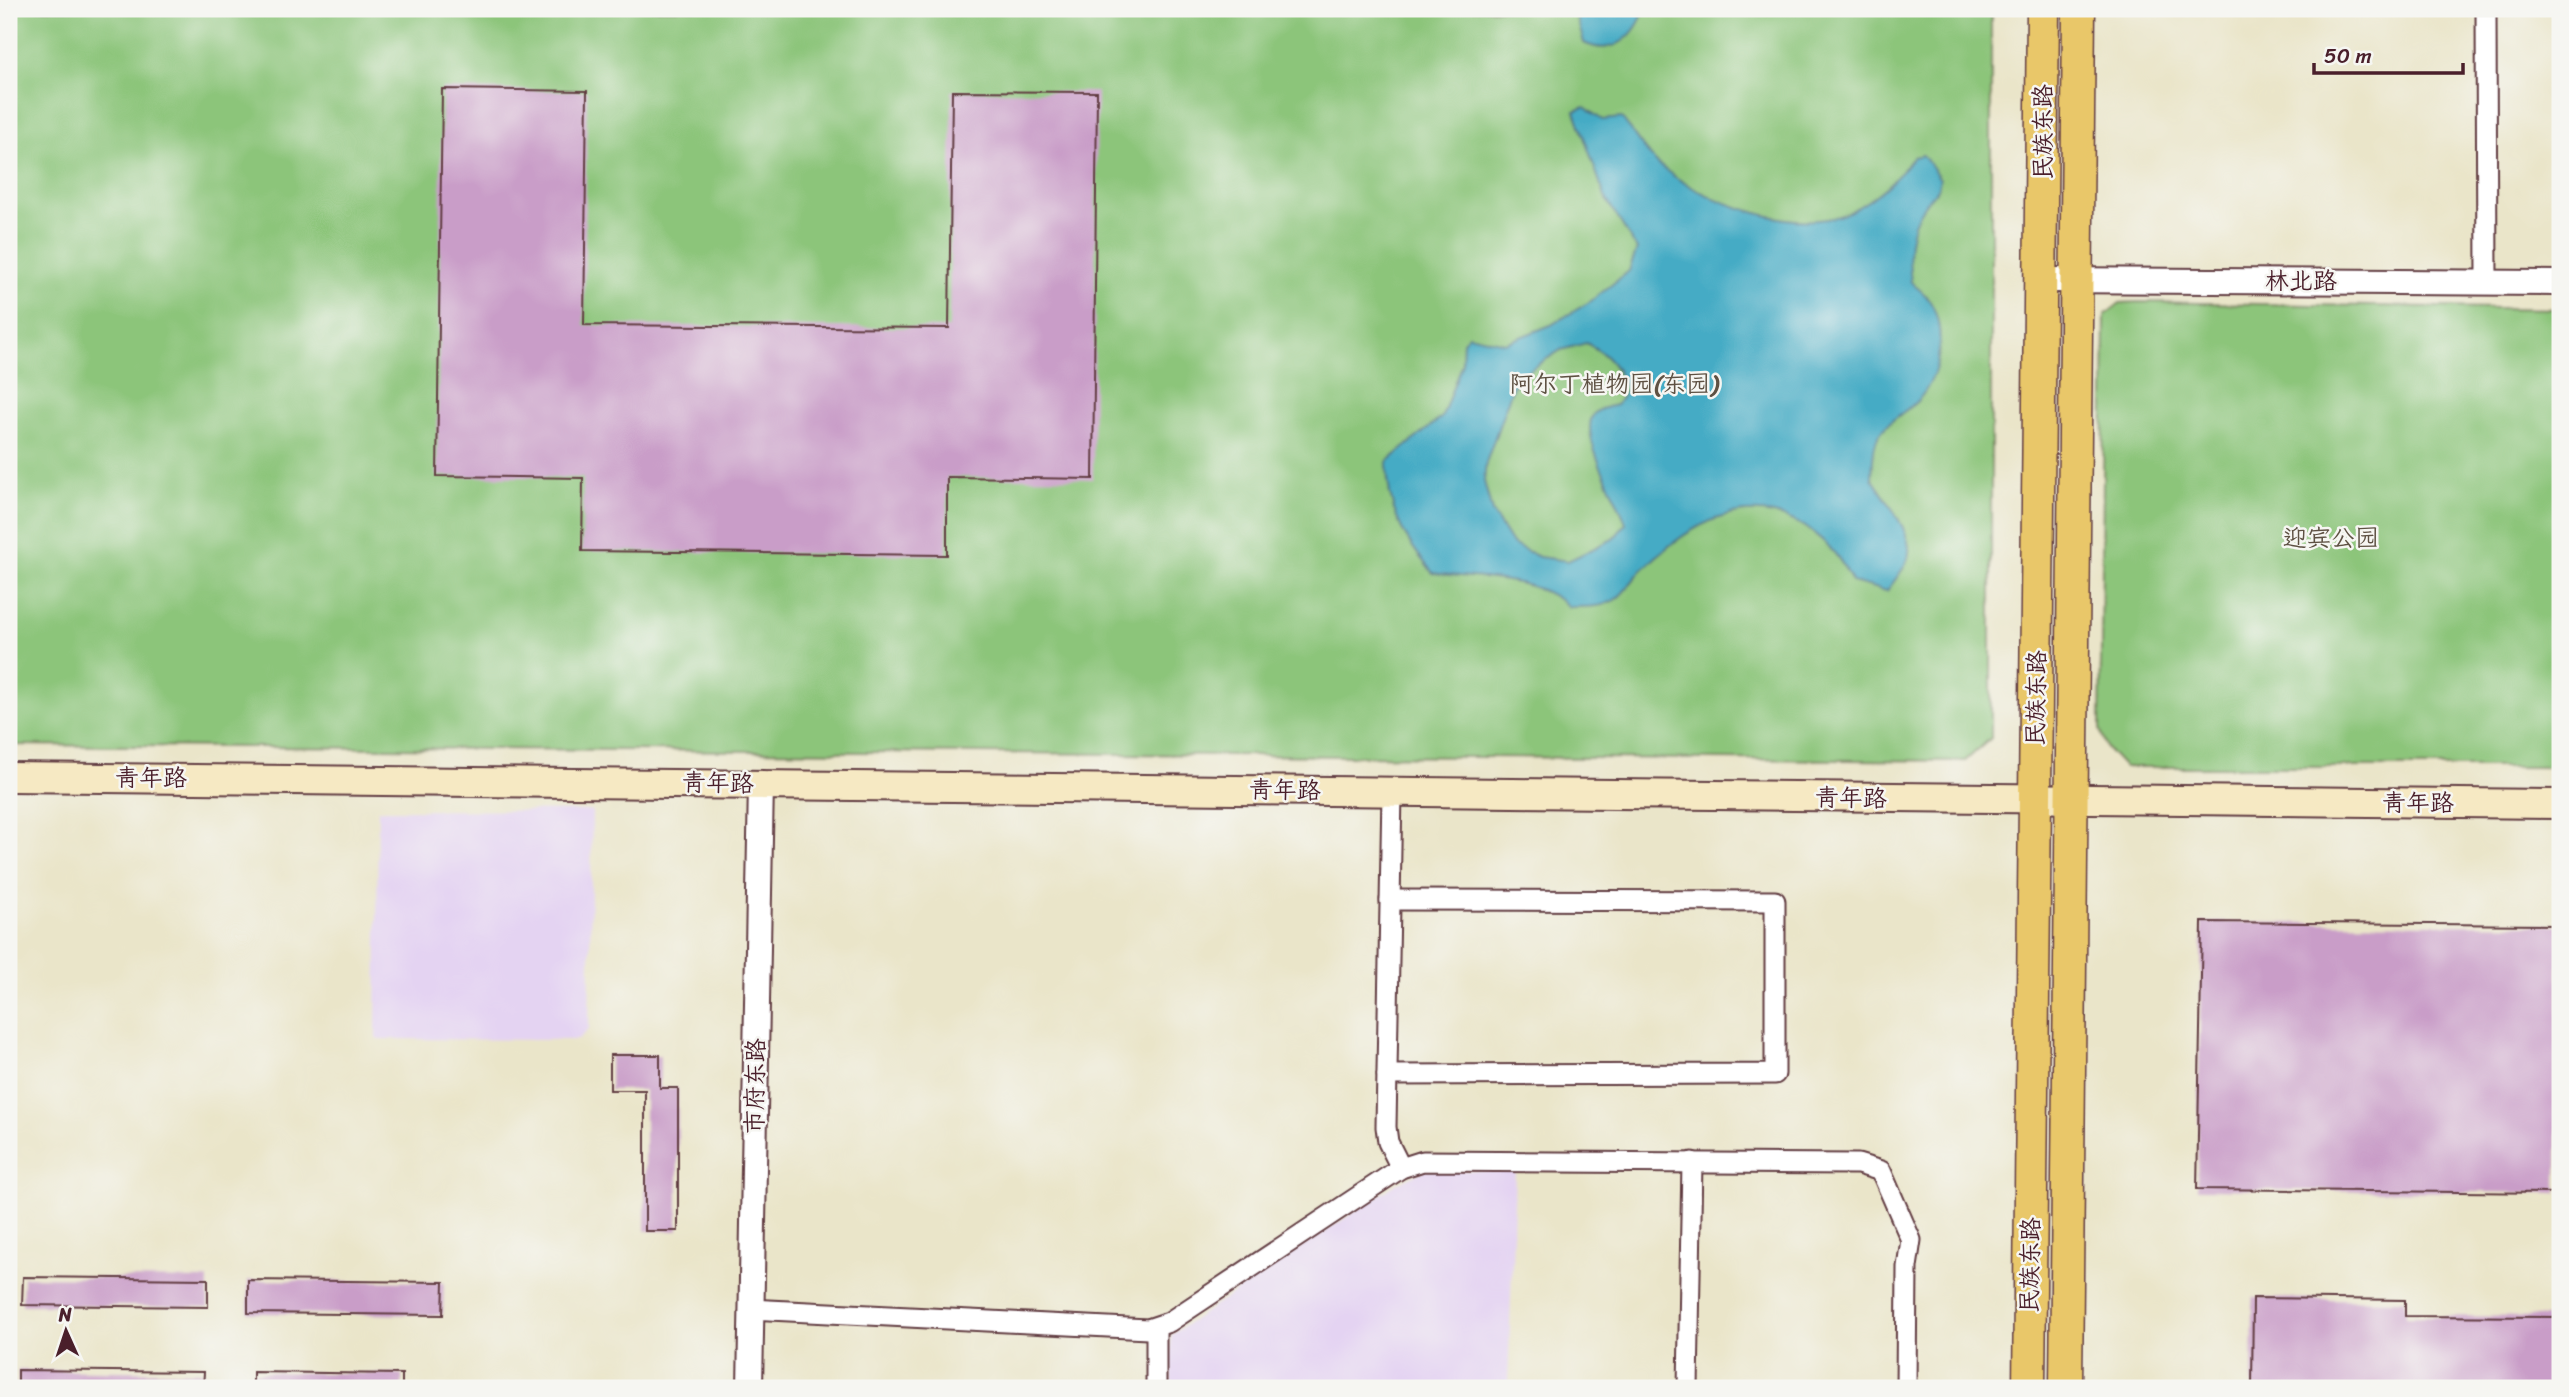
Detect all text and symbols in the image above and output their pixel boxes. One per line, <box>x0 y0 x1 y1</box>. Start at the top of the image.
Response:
scale bar <box>2314 32 2462 76</box>
text: 50 m <box>2324 37 2372 75</box>
street label: 民族东路 <box>2022 84 2064 180</box>
street label: 林北路 <box>2265 260 2337 302</box>
park label: 阿尔丁植物园(东园) <box>1510 363 1720 405</box>
park label: 迎宾公园 <box>2283 517 2379 559</box>
street label: 民族东路 <box>2014 650 2058 746</box>
street label: 青年路 <box>115 757 187 799</box>
street label: 青年路 <box>682 761 754 805</box>
street label: 青年路 <box>1249 768 1321 812</box>
street label: 青年路 <box>1815 776 1887 820</box>
street label: 青年路 <box>2382 782 2454 824</box>
street label: 市府东路 <box>733 1038 777 1134</box>
street label: 民族东路 <box>2008 1217 2052 1313</box>
north arrow <box>32 1296 102 1366</box>
text: N <box>57 1298 73 1331</box>

